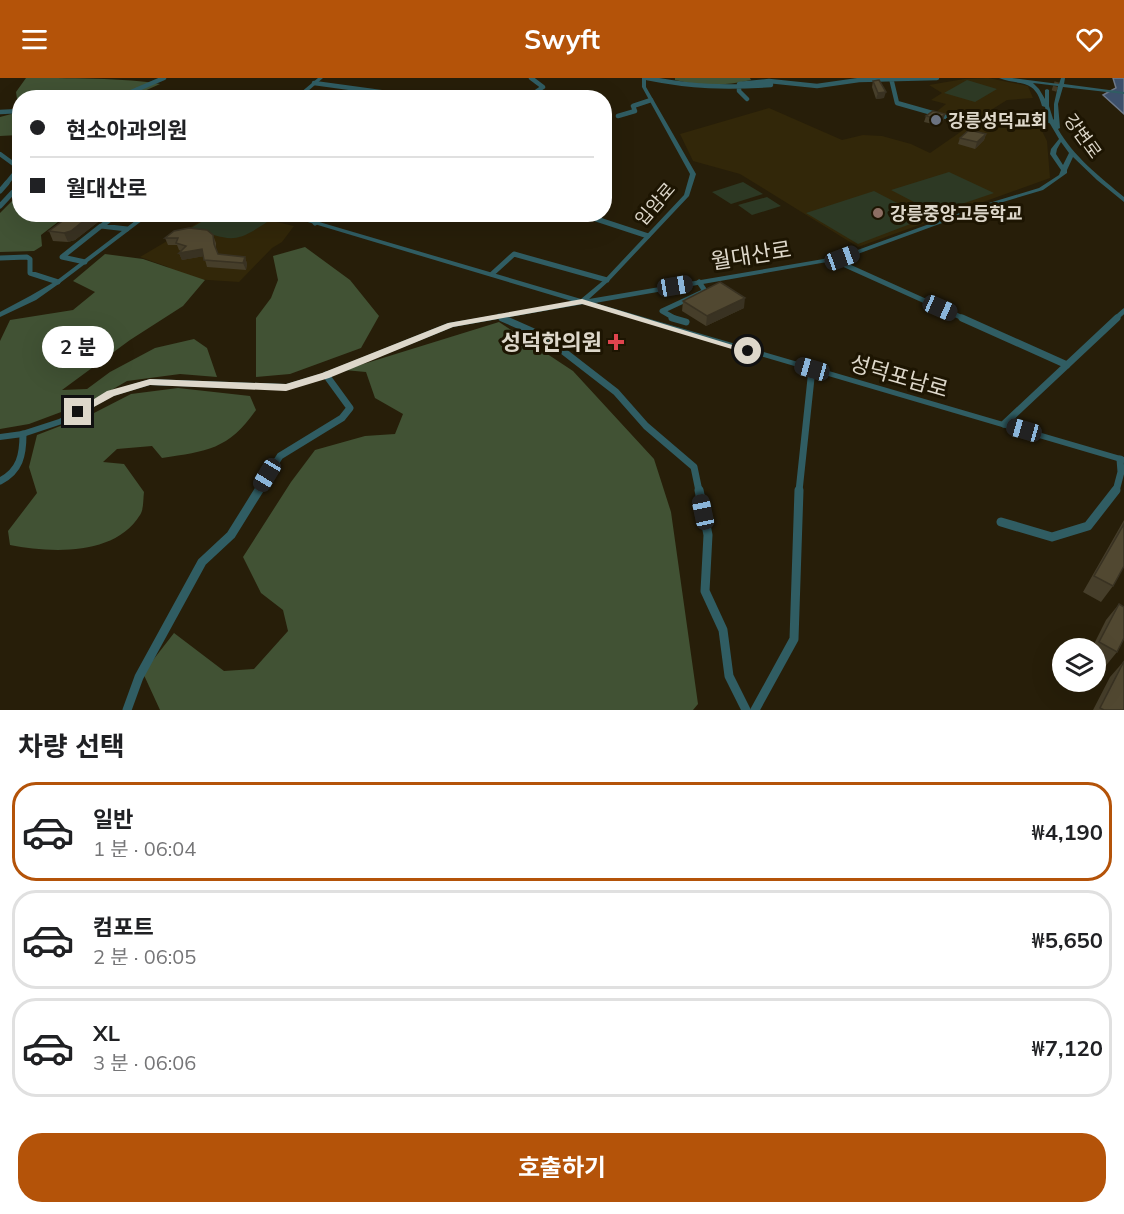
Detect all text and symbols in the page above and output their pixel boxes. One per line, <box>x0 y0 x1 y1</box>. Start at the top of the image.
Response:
text: Swyft <box>524 22 600 56</box>
icon: menu <box>18 23 51 56</box>
icon: heart <box>1073 23 1106 56</box>
place label: 강릉성덕교회 <box>948 109 1047 132</box>
street label: 강변로 <box>1059 109 1107 163</box>
marker: 강릉성덕교회 <box>929 113 943 127</box>
text: 현소아과의원 <box>66 116 187 144</box>
text: 월대산로 <box>66 174 147 202</box>
street label: 입암로 <box>630 178 680 230</box>
place label: 강릉중앙고등학교 <box>890 202 1022 225</box>
marker: 강릉중앙고등학교 <box>871 206 885 220</box>
street label: 월대산로 <box>709 235 793 275</box>
car <box>822 243 862 273</box>
car <box>656 274 694 298</box>
car <box>920 292 960 324</box>
callout: 2 분 <box>42 325 114 367</box>
place label: 성덕한의원 <box>501 328 602 356</box>
marker: 성덕한의원 <box>607 333 625 351</box>
text: 2 분 <box>60 334 96 359</box>
route start <box>734 337 761 364</box>
street label: 성덕포남로 <box>846 349 952 403</box>
car <box>792 355 832 383</box>
route end <box>64 398 91 425</box>
car <box>1004 416 1044 444</box>
car <box>250 455 284 495</box>
car <box>690 493 716 531</box>
map controls <box>1052 638 1106 692</box>
button: layers <box>1052 638 1106 692</box>
text: 차량 선택 <box>18 729 125 763</box>
icon: car <box>21 805 75 859</box>
text: 일반 <box>93 805 133 833</box>
text: ₩4,190 <box>1032 818 1103 846</box>
text: 1 분 · 06:04 <box>93 836 196 861</box>
icon: car <box>21 913 75 967</box>
text: 컴포트 <box>93 913 154 941</box>
text: ₩5,650 <box>1032 926 1103 954</box>
text: 2 분 · 06:05 <box>93 944 196 969</box>
text: XL <box>93 1019 120 1047</box>
icon: car <box>21 1021 75 1075</box>
text: ₩7,120 <box>1032 1034 1103 1062</box>
text: 3 분 · 06:06 <box>93 1050 196 1075</box>
button: 호출하기 <box>18 1133 1106 1202</box>

